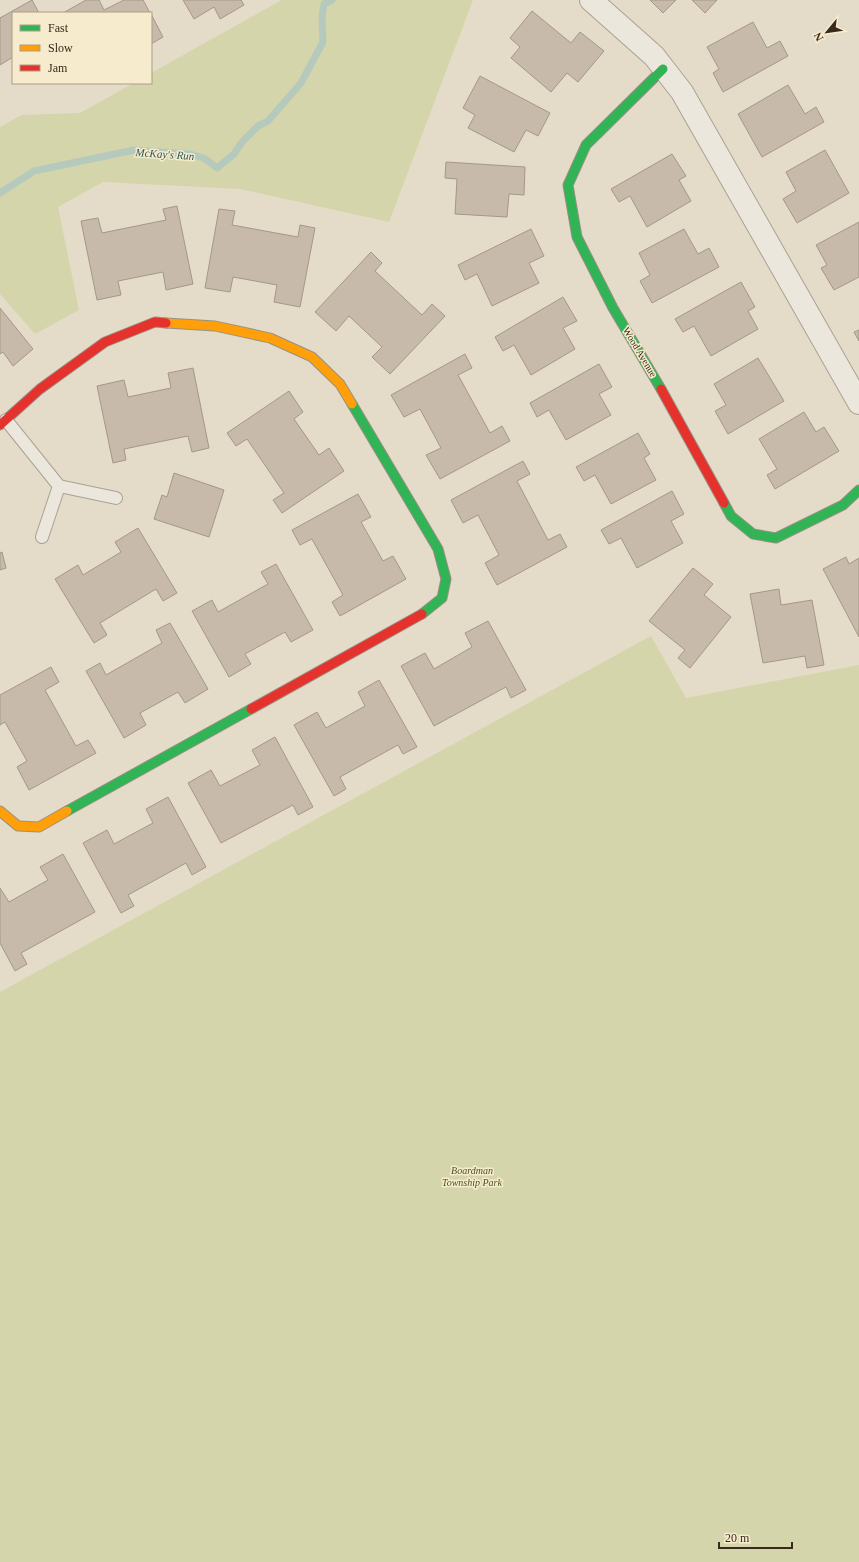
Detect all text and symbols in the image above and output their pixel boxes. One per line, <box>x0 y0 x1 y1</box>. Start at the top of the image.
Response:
legend <box>12 12 152 84</box>
north arrow <box>807 12 847 52</box>
text: Fast <box>48 21 69 35</box>
text: N <box>811 30 825 43</box>
text: Slow <box>48 41 73 55</box>
text: Jam <box>48 61 68 75</box>
water label: McKay's Run <box>134 146 195 162</box>
street label: Wood Avenue <box>621 325 659 379</box>
park label: Boardman Township Park <box>442 1165 503 1188</box>
scale bar <box>719 1524 792 1550</box>
text: 20 m <box>725 1531 750 1545</box>

